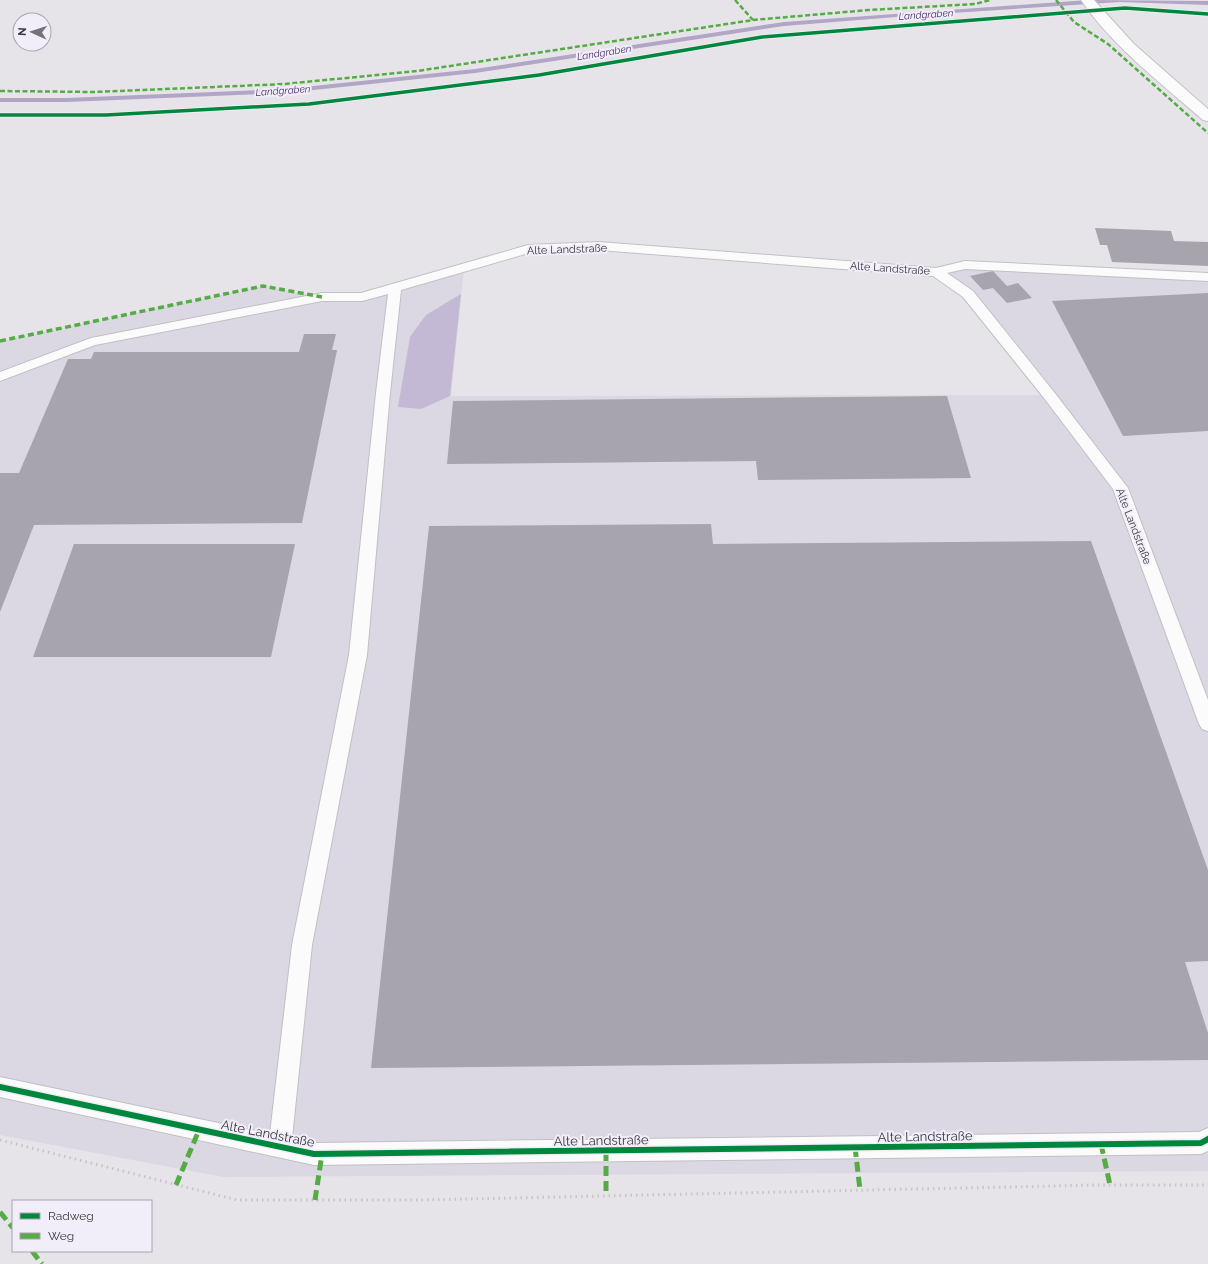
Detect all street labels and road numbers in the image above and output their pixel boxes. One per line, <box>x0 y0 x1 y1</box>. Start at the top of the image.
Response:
street label: Alte Landstraße <box>527 242 608 257</box>
street label: Alte Landstraße <box>849 259 931 278</box>
street label: Alte Landstraße <box>1113 486 1154 566</box>
street label: Alte Landstraße <box>220 1117 316 1150</box>
street label: Alte Landstraße <box>877 1128 973 1145</box>
street label: Alte Landstraße <box>553 1132 649 1149</box>

